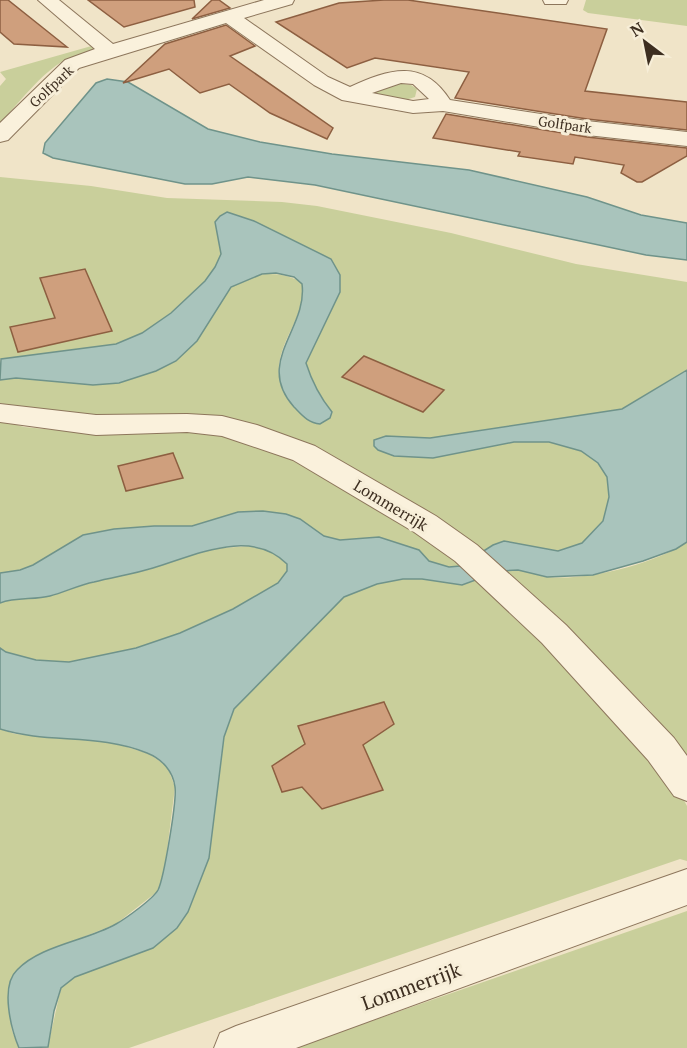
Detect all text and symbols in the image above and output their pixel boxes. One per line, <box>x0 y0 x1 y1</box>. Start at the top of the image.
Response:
north arrow <box>615 12 675 72</box>
text: N <box>626 17 648 42</box>
street label: Golfpark <box>25 60 78 111</box>
street label: Golfpark <box>537 111 594 137</box>
street label: Lommerrijk <box>350 474 433 536</box>
street label: Lommerrijk <box>357 955 465 1016</box>

